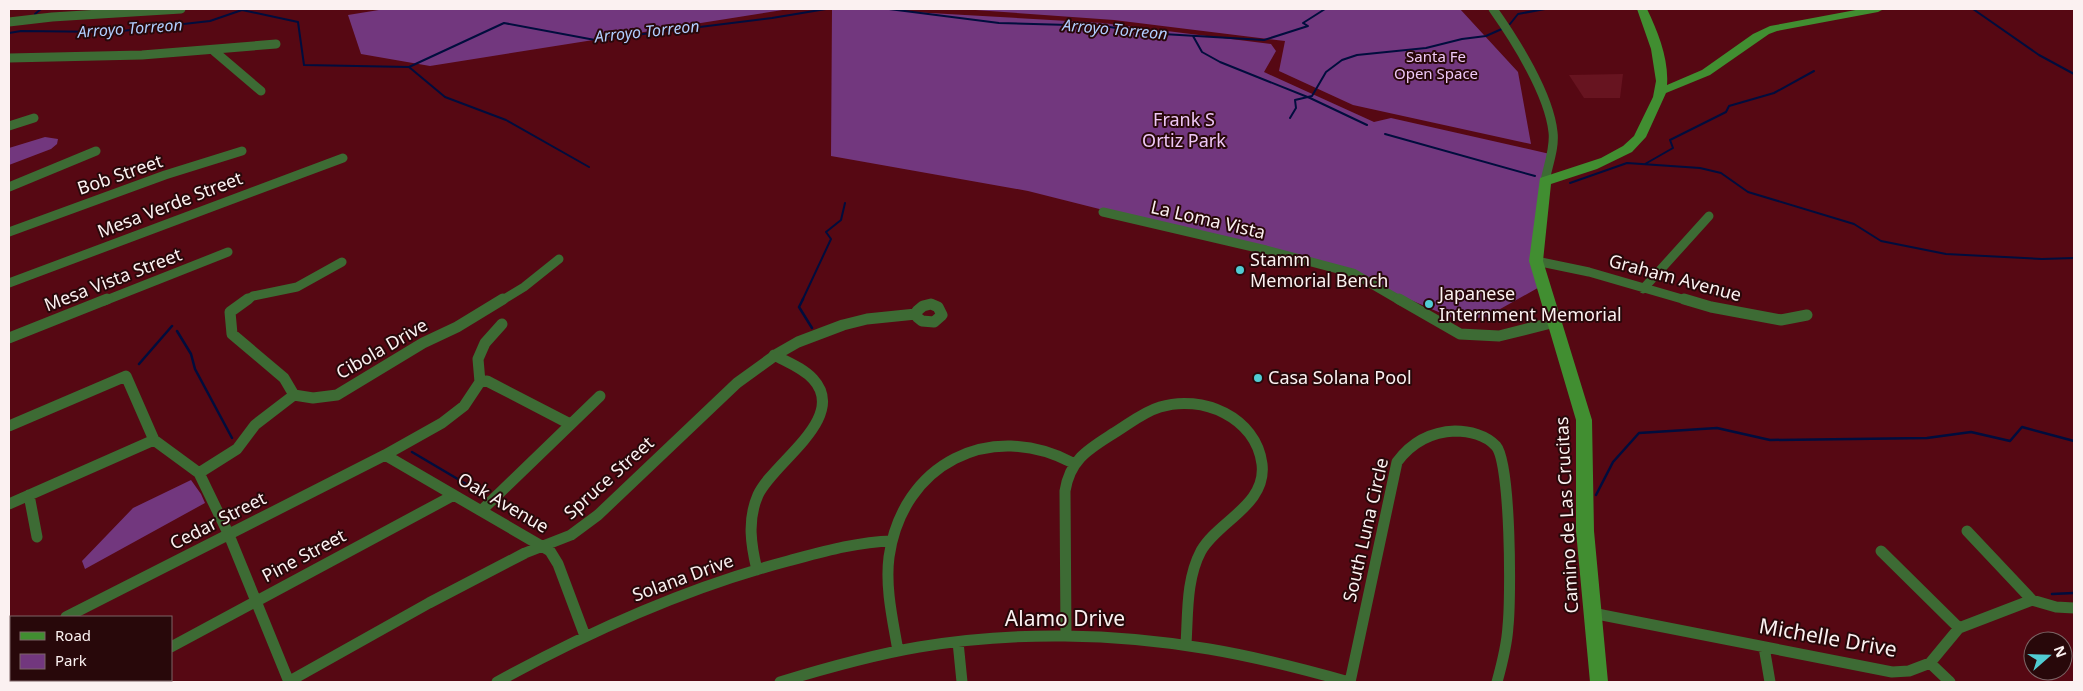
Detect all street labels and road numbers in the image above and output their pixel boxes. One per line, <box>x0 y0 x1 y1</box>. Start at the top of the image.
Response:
street label: Bob Street <box>74 148 166 200</box>
street label: Mesa Verde Street <box>94 165 246 243</box>
street label: La Loma Vista <box>1149 194 1268 244</box>
street label: Mesa Vista Street <box>40 242 185 316</box>
street label: Graham Avenue <box>1606 248 1744 306</box>
street label: Cibola Drive <box>331 312 432 384</box>
street label: Camino de Las Crucitas <box>1549 416 1583 614</box>
street label: Spruce Street <box>558 430 659 524</box>
street label: South Luna Circle <box>1337 455 1393 604</box>
street label: Oak Avenue <box>453 466 554 538</box>
street label: Cedar Street <box>165 485 270 555</box>
street label: Pine Street <box>257 523 350 587</box>
street label: Solana Drive <box>629 548 737 606</box>
street label: Alamo Drive <box>1005 604 1125 632</box>
street label: Michelle Drive <box>1757 611 1899 663</box>

